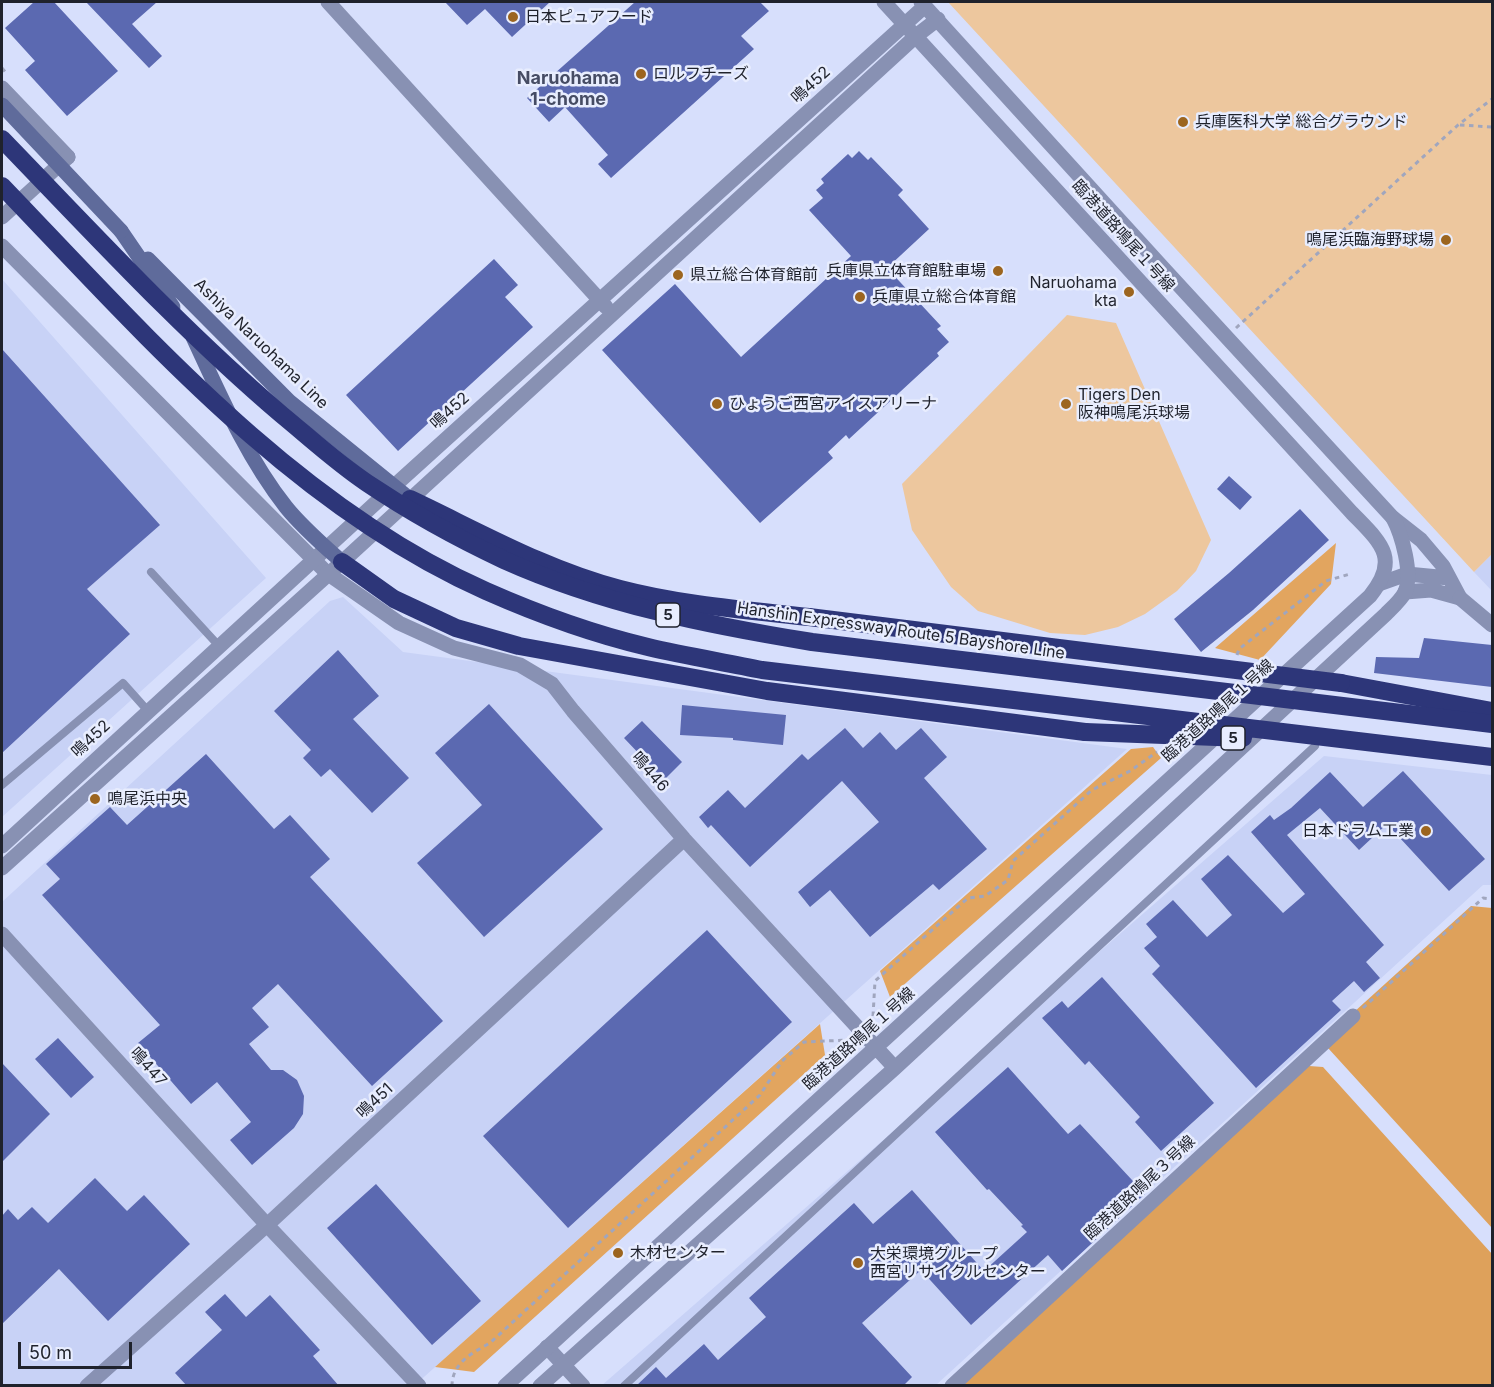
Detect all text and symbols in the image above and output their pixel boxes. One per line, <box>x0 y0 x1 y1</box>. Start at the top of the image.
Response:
place label: 日本ピュアフード <box>525 7 653 27</box>
marker: 日本ピュアフード <box>506 10 520 24</box>
street label: 鳴452 <box>788 63 834 107</box>
place label: ロルフチーズ <box>653 64 749 84</box>
marker: ロルフチーズ <box>634 67 648 81</box>
district label: Naruohama 1-chome <box>517 68 619 110</box>
place label: 兵庫医科大学 総合グラウンド <box>1195 112 1407 132</box>
marker: 兵庫医科大学 総合グラウンド <box>1176 115 1190 129</box>
street label: 臨港道路鳴尾１号線 <box>1068 176 1178 296</box>
place label: 鳴尾浜臨海野球場 <box>1306 230 1434 250</box>
marker: 鳴尾浜臨海野球場 <box>1439 233 1453 247</box>
place label: 兵庫県立体育館駐車場 <box>826 261 986 281</box>
marker: 兵庫県立体育館駐車場 <box>991 264 1005 278</box>
place label: 県立総合体育館前 <box>690 265 818 285</box>
marker: 県立総合体育館前 <box>671 268 685 282</box>
place label: Naruohama kta <box>1029 273 1117 311</box>
street label: Ashiya Naruohama Line <box>190 275 332 413</box>
marker: Naruohama kta <box>1122 285 1136 299</box>
place label: 兵庫県立総合体育館 <box>872 287 1016 307</box>
marker: 兵庫県立総合体育館 <box>853 290 867 304</box>
place label: Tigers Den 阪神鳴尾浜球場 <box>1078 385 1190 423</box>
street label: 鳴452 <box>427 389 473 433</box>
place label: ひょうご西宮アイスアリーナ <box>729 394 937 414</box>
marker: ひょうご西宮アイスアリーナ <box>710 397 724 411</box>
marker: Tigers Den 阪神鳴尾浜球場 <box>1059 397 1073 411</box>
street label: Hanshin Expressway Route 5 Bayshore Line <box>736 598 1066 664</box>
road number: 5 <box>656 603 680 627</box>
street label: 臨港道路鳴尾１号線 <box>1158 656 1278 766</box>
street label: 鳴452 <box>68 716 114 762</box>
road number: 5 <box>1221 726 1245 750</box>
street label: 鳴446 <box>627 748 673 796</box>
place label: 鳴尾浜中央 <box>107 789 187 809</box>
marker: 鳴尾浜中央 <box>88 792 102 806</box>
place label: 日本ドラム工業 <box>1302 821 1414 841</box>
marker: 日本ドラム工業 <box>1419 824 1433 838</box>
street label: 臨港道路鳴尾１号線 <box>799 984 919 1094</box>
street label: 鳴447 <box>126 1044 170 1090</box>
street label: 鳴451 <box>353 1079 397 1123</box>
street label: 臨港道路鳴尾３号線 <box>1081 1132 1199 1244</box>
place label: 木材センター <box>630 1243 726 1263</box>
place label: 大栄環境グループ 西宮リサイクルセンター <box>870 1244 1046 1282</box>
marker: 木材センター <box>611 1246 625 1260</box>
marker: 大栄環境グループ 西宮リサイクルセンター <box>851 1256 865 1270</box>
scale bar <box>21 1330 135 1368</box>
text: 50 m <box>29 1342 72 1363</box>

